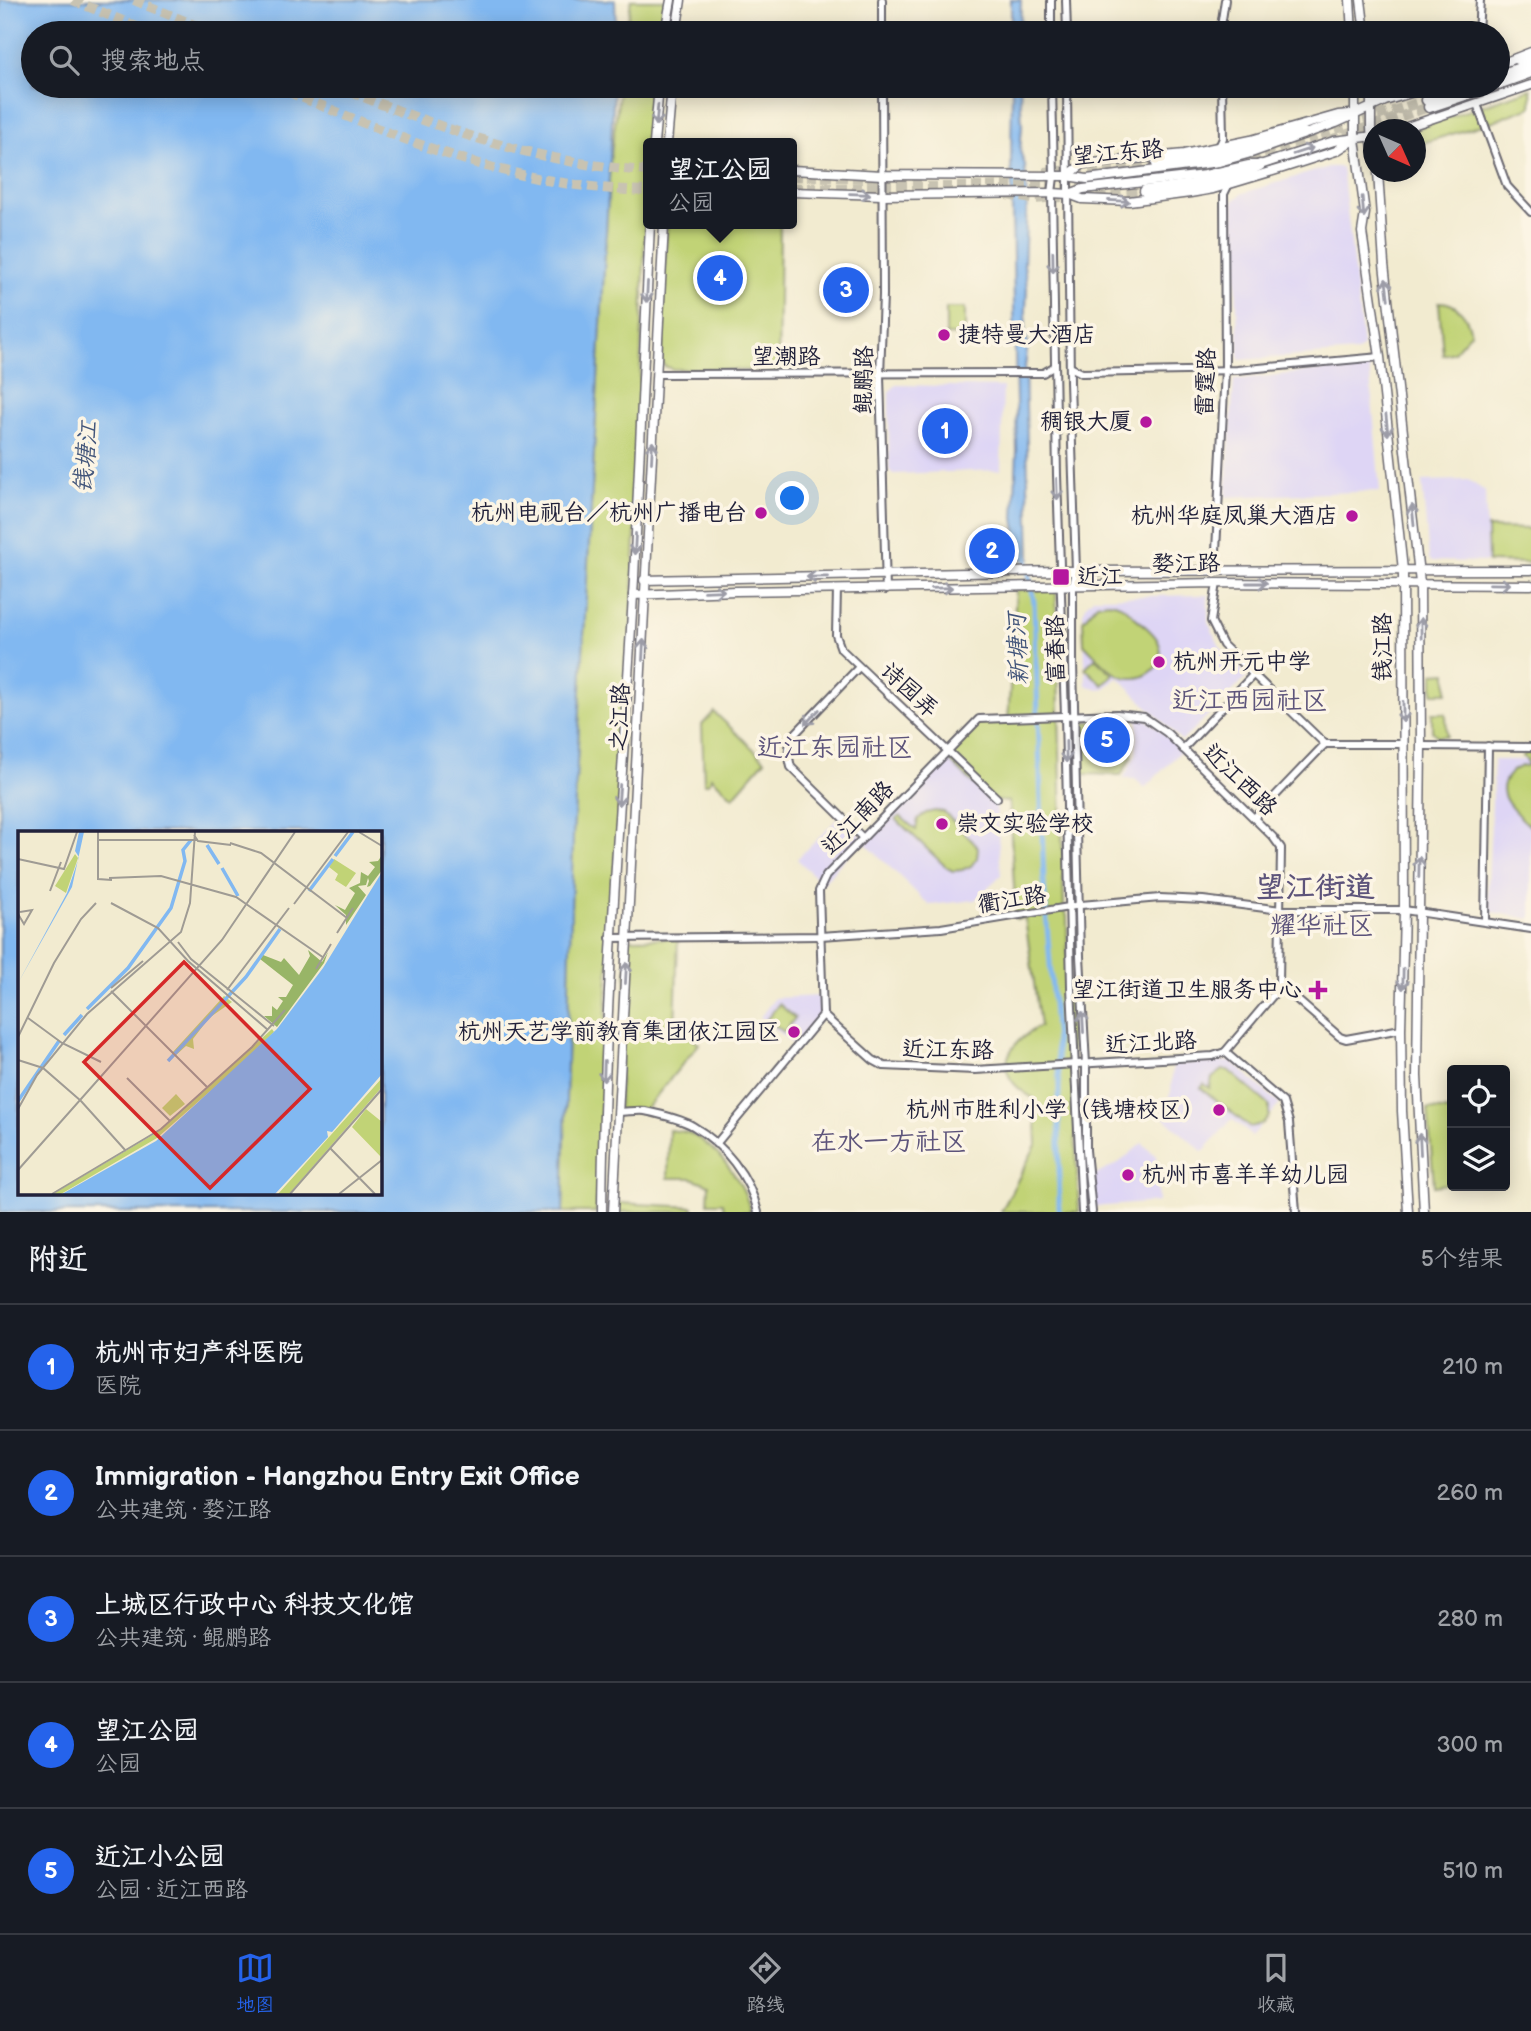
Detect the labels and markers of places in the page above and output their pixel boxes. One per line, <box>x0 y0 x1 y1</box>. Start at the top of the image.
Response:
pin: 4 <box>697 252 743 304</box>
pin: 3 <box>823 264 869 316</box>
place label: 捷特曼大酒店 <box>958 321 1096 349</box>
marker: 捷特曼大酒店 <box>936 327 952 343</box>
pin: 1 <box>922 405 968 457</box>
place label: 稠银大厦 <box>1040 408 1132 436</box>
marker: 稠银大厦 <box>1138 414 1154 430</box>
place label: 杭州电视台／杭州广播电台 <box>471 499 747 527</box>
place label: 杭州华庭凤巢大酒店 <box>1131 502 1338 530</box>
marker: 杭州电视台／杭州广播电台 <box>753 505 769 521</box>
marker: 杭州华庭凤巢大酒店 <box>1344 508 1360 524</box>
pin: 2 <box>969 525 1015 577</box>
place label: 近江 <box>1077 563 1123 591</box>
marker: 近江 <box>1051 567 1071 587</box>
place label: 杭州开元中学 <box>1173 648 1311 676</box>
marker: 杭州开元中学 <box>1151 654 1167 670</box>
pin: 5 <box>1084 714 1130 766</box>
place label: 崇文实验学校 <box>956 810 1094 838</box>
marker: 崇文实验学校 <box>934 816 950 832</box>
place label: 望江街道卫生服务中心 <box>1072 976 1302 1004</box>
marker: 望江街道卫生服务中心 <box>1308 980 1328 1000</box>
place label: 杭州天艺学前教育集团依江园区 <box>458 1018 780 1046</box>
marker: 杭州天艺学前教育集团依江园区 <box>786 1024 802 1040</box>
place label: 杭州市胜利小学（钱塘校区） <box>906 1096 1205 1124</box>
marker: 杭州市胜利小学（钱塘校区） <box>1211 1102 1227 1118</box>
place label: 杭州市喜羊羊幼儿园 <box>1142 1161 1349 1189</box>
marker: 杭州市喜羊羊幼儿园 <box>1120 1167 1136 1183</box>

